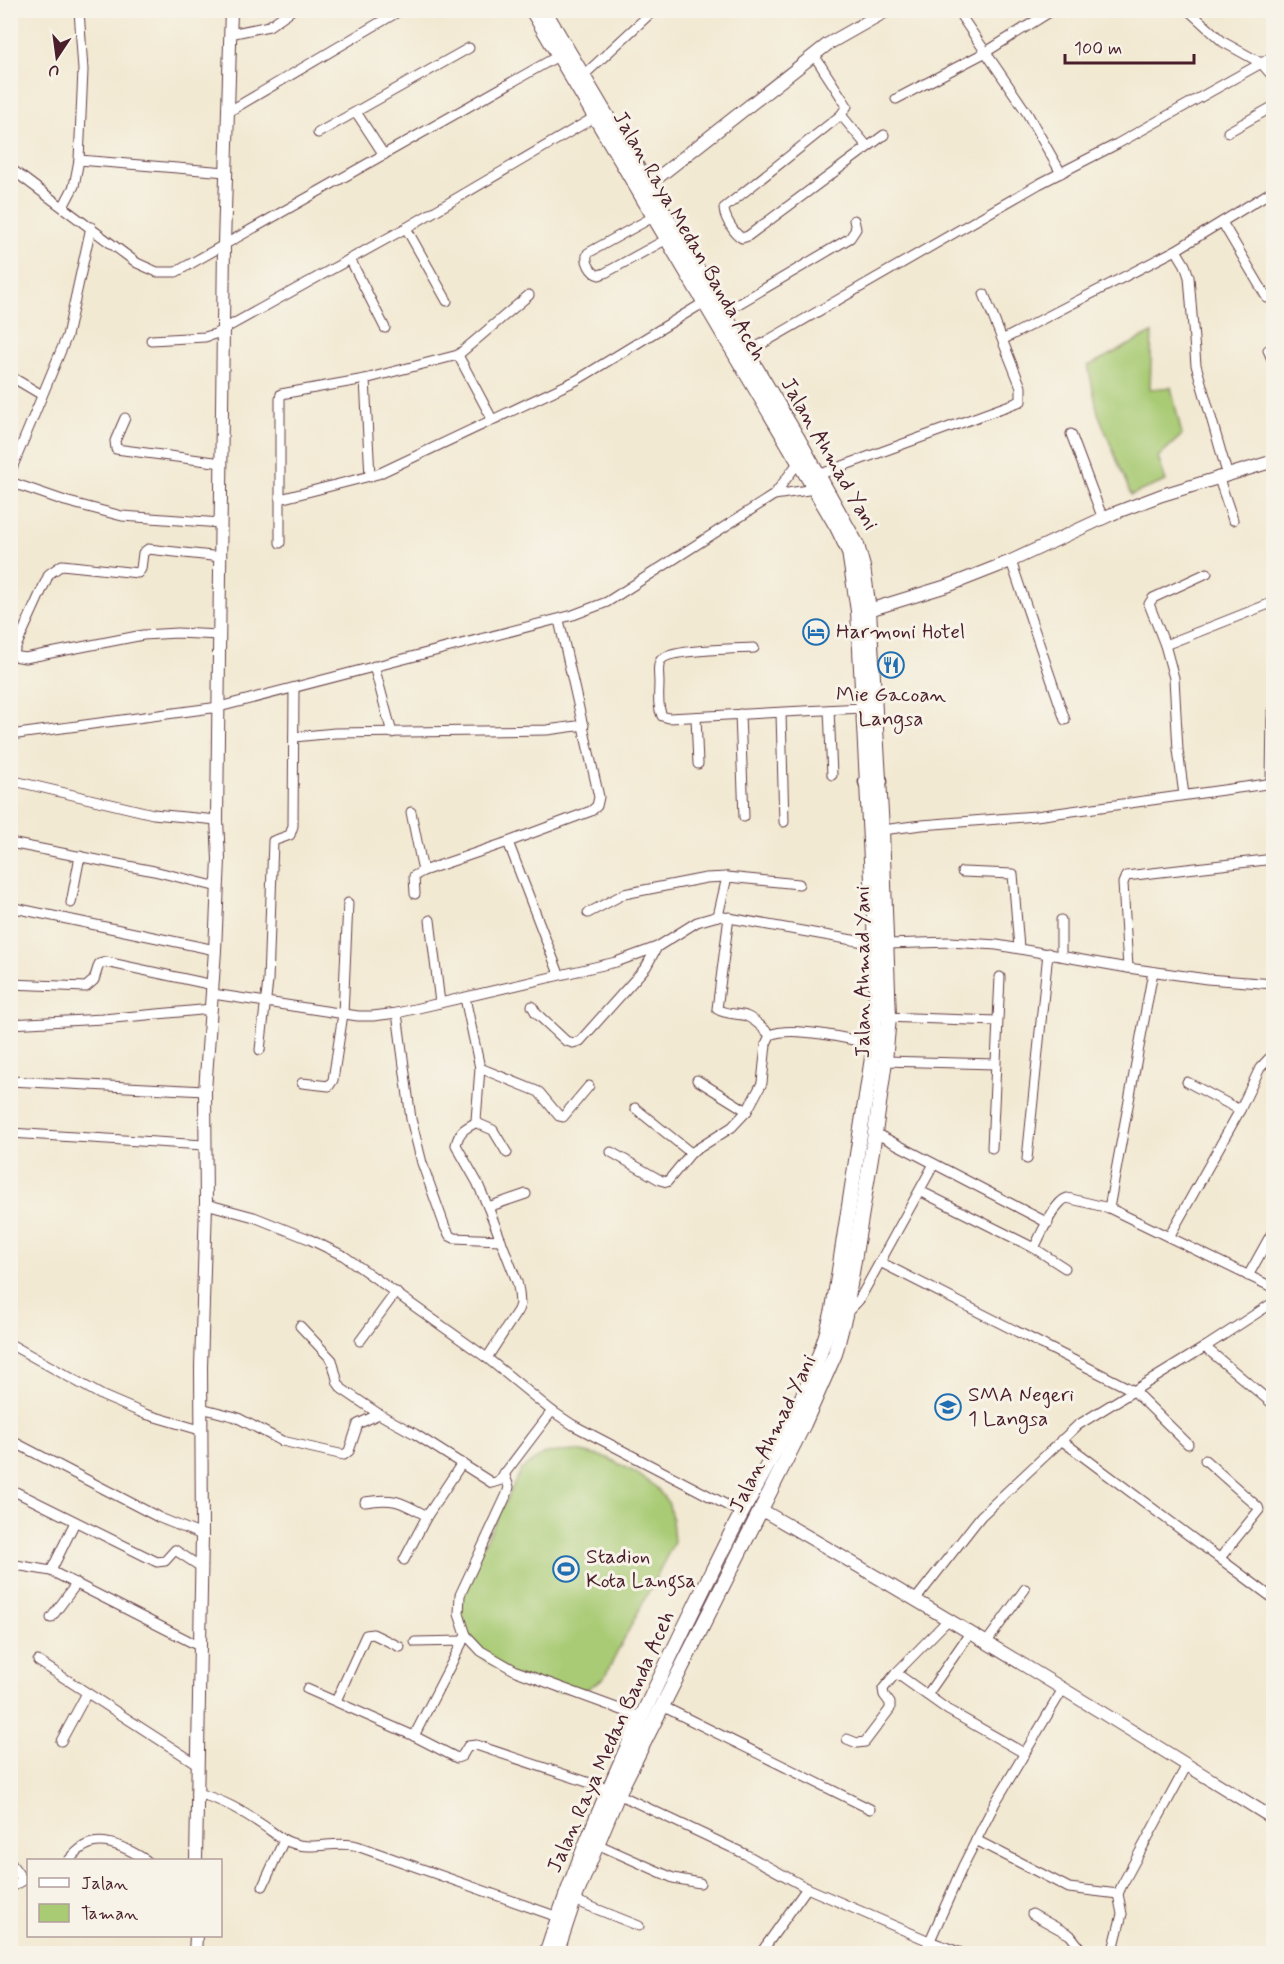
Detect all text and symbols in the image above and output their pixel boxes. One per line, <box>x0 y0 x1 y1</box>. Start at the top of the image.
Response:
north arrow <box>27 27 87 87</box>
scale bar <box>1065 27 1194 65</box>
text: 100 m <box>1074 37 1122 61</box>
text: U <box>47 59 61 82</box>
street label: Jalan Raya Medan Banda Aceh <box>606 106 772 366</box>
street label: Jalan Ahmad Yani <box>774 372 884 536</box>
hotel icon: Harmoni Hotel <box>801 617 831 647</box>
place label: Harmoni Hotel <box>836 618 965 646</box>
restaurant icon: Mie Gacoan Langsa <box>876 650 906 680</box>
place label: Mie Gacoan Langsa <box>836 681 947 734</box>
street label: Jalan Ahmad Yani <box>849 886 877 1058</box>
street label: Jalan Ahmad Yani <box>723 1350 823 1518</box>
place label: SMA Negeri 1 Langsa <box>968 1381 1074 1434</box>
school or university icon: SMA Negeri 1 Langsa <box>933 1392 963 1422</box>
place label: Stadion Kota Langsa <box>586 1543 696 1597</box>
sports icon: Stadion Kota Langsa <box>551 1554 581 1584</box>
street label: Jalan Raya Medan Banda Aceh <box>540 1607 682 1877</box>
legend <box>27 1859 222 1937</box>
text: Jalan <box>81 1872 128 1896</box>
text: Taman <box>81 1902 138 1926</box>

